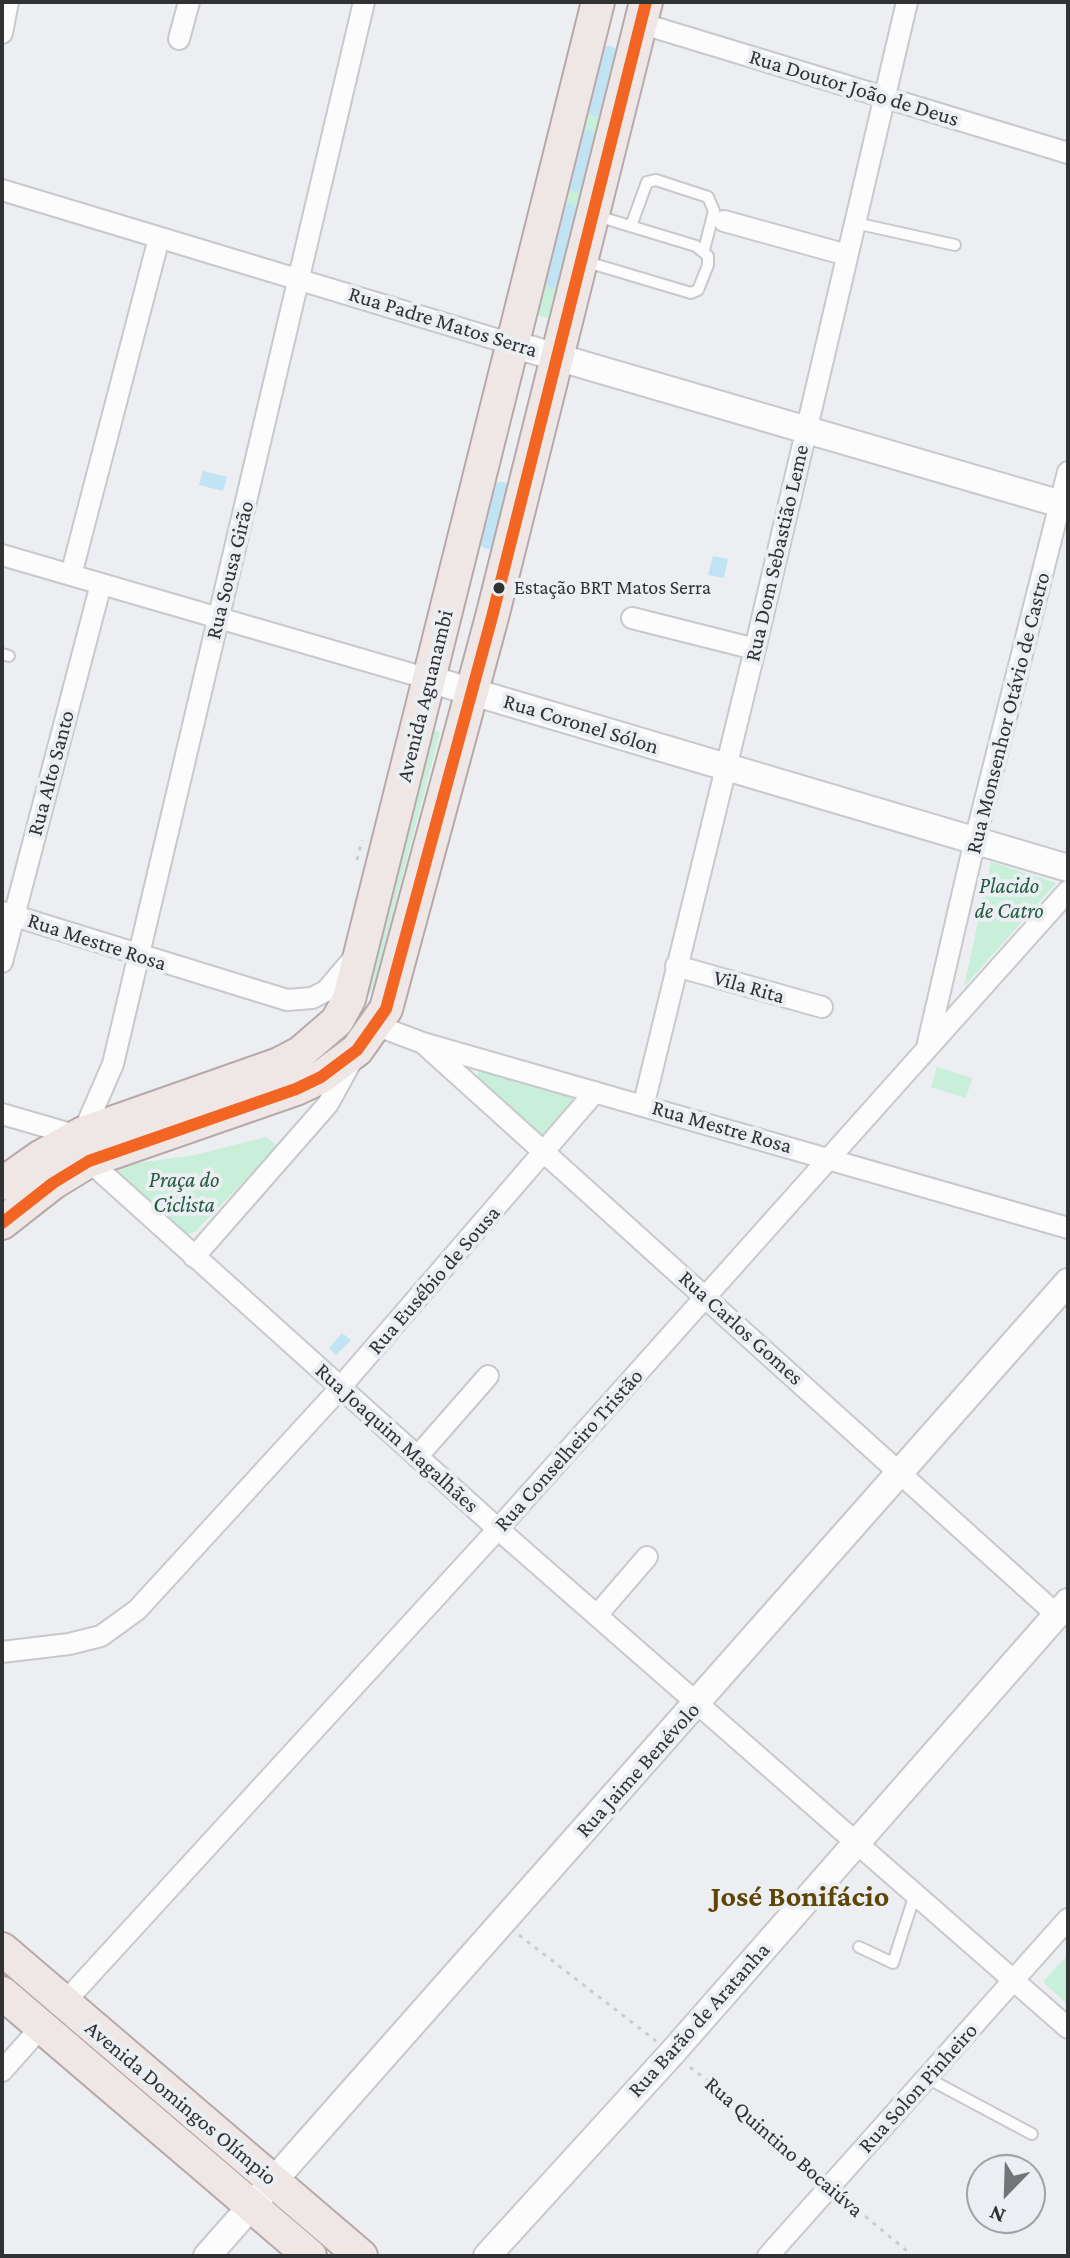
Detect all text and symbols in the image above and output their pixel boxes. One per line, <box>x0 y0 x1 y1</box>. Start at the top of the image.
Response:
street label: Rua Doutor João de Deus <box>746 44 962 132</box>
street label: Rua Padre Matos Serra <box>345 281 541 363</box>
street label: Rua Dom Sebastião Leme <box>739 442 815 664</box>
street label: Rua Sousa Girão <box>200 498 260 642</box>
street label: Rua Monsenhor Otávio de Castro <box>960 569 1056 857</box>
place label: Estação BRT Matos Serra <box>514 576 711 600</box>
marker: Estação BRT Matos Serra <box>491 580 507 596</box>
street label: Avenida Aguanambi <box>391 607 459 785</box>
street label: Rua Coronel Sólon <box>500 688 662 760</box>
street label: Rua Alto Santo <box>22 707 80 839</box>
park label: Placido de Catro <box>974 873 1044 924</box>
street label: Rua Mestre Rosa <box>24 907 170 977</box>
street label: Vila Rita <box>710 964 788 1010</box>
street label: Rua Mestre Rosa <box>649 1094 795 1160</box>
park label: Praça do Ciclista <box>149 1167 219 1218</box>
street label: Rua Eusébio de Sousa <box>362 1200 506 1360</box>
street label: Rua Carlos Gomes <box>673 1265 809 1391</box>
street label: Rua Joaquim Magalhães <box>310 1358 484 1518</box>
street label: Rua Conselheiro Tristão <box>489 1363 649 1537</box>
street label: Rua Jaime Benévolo <box>570 1697 706 1843</box>
district label: José Bonifácio <box>711 1879 889 1915</box>
street label: Rua Barão de Aratanha <box>622 1937 776 2103</box>
street label: Avenida Domingos Olímpio <box>80 2015 282 2191</box>
street label: Rua Solon Pinheiro <box>853 2018 983 2158</box>
street label: Rua Quintino Bocaiúva <box>699 2071 869 2223</box>
north arrow <box>966 2154 1046 2234</box>
text: N <box>985 2200 1009 2229</box>

